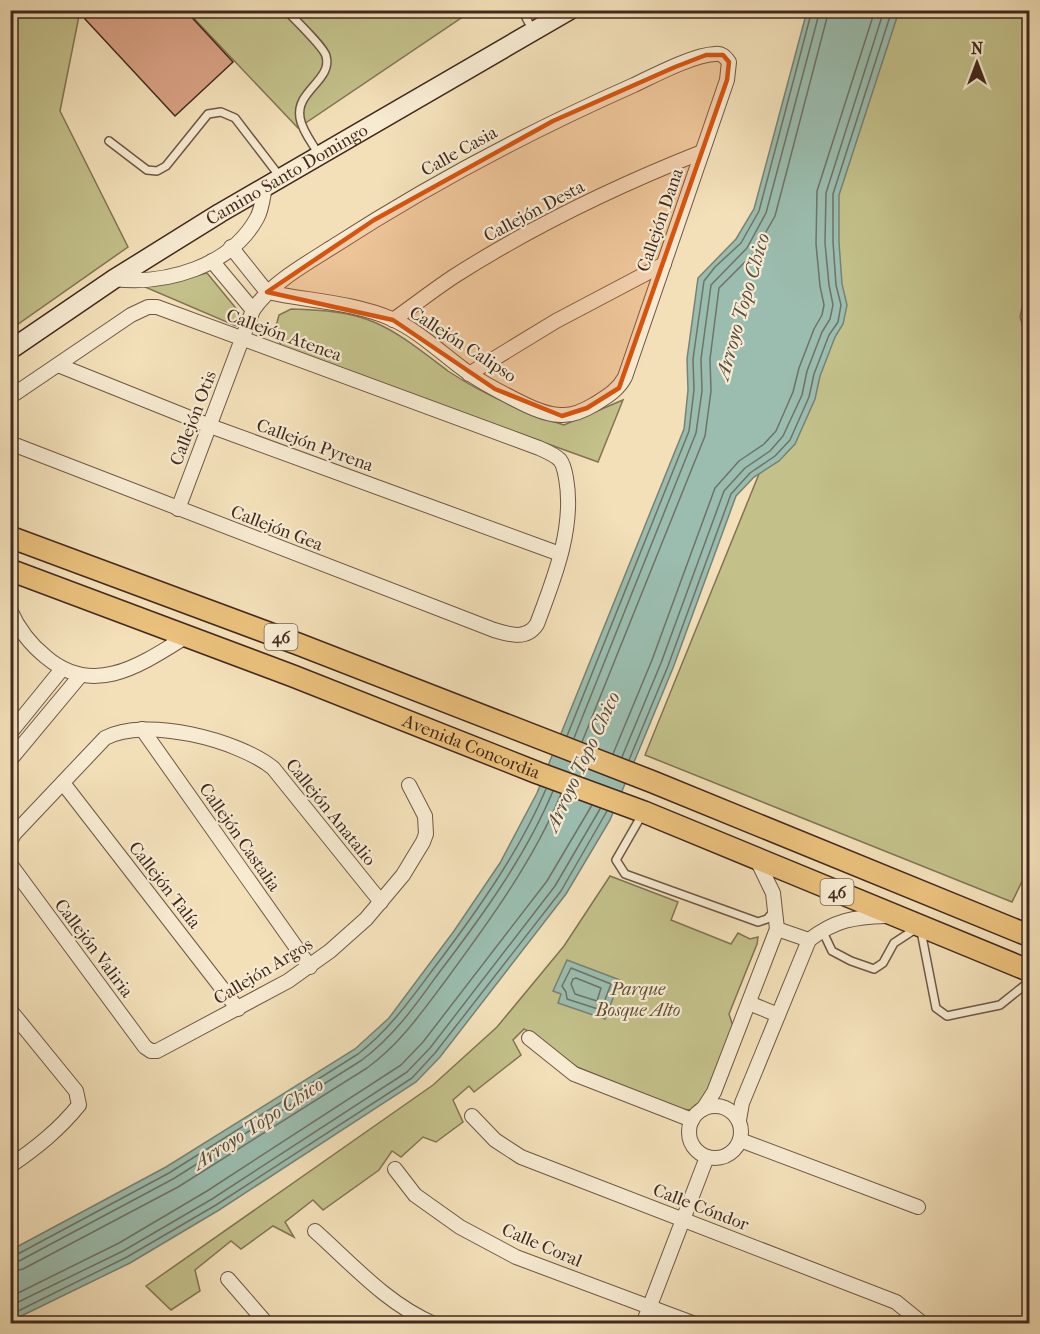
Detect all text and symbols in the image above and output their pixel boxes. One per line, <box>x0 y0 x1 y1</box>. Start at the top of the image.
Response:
north arrow <box>947 33 1007 93</box>
text: N <box>971 39 984 58</box>
street label: Camino Santo Domingo <box>202 120 372 230</box>
street label: Calle Casia <box>418 122 502 181</box>
street label: Callejón Dana <box>633 165 688 275</box>
street label: Callejón Desta <box>480 176 589 247</box>
water label: Arroyo Topo Chico <box>710 230 774 385</box>
street label: Callejón Calipso <box>405 302 520 387</box>
street label: Callejón Atenea <box>223 305 345 366</box>
street label: Callejón Otis <box>166 368 221 468</box>
street label: Callejón Pyrena <box>254 415 377 477</box>
street label: Callejón Gea <box>228 501 326 556</box>
road number: 46 <box>264 624 298 650</box>
water label: Arroyo Topo Chico <box>539 688 625 837</box>
street label: Avenida Concordia <box>399 710 543 784</box>
street label: Callejón Anatalio <box>281 755 380 870</box>
street label: Callejón Castalia <box>194 779 285 896</box>
street label: Callejón Talía <box>124 838 205 934</box>
road number: 46 <box>820 879 854 905</box>
street label: Callejón Valiria <box>50 895 138 1002</box>
street label: Callejón Argos <box>210 933 317 1009</box>
park label: Parque Bosque Alto <box>595 979 680 1021</box>
water label: Arroyo Topo Chico <box>186 1073 328 1176</box>
street label: Calle Cóndor <box>650 1180 752 1235</box>
street label: Calle Coral <box>499 1219 585 1272</box>

